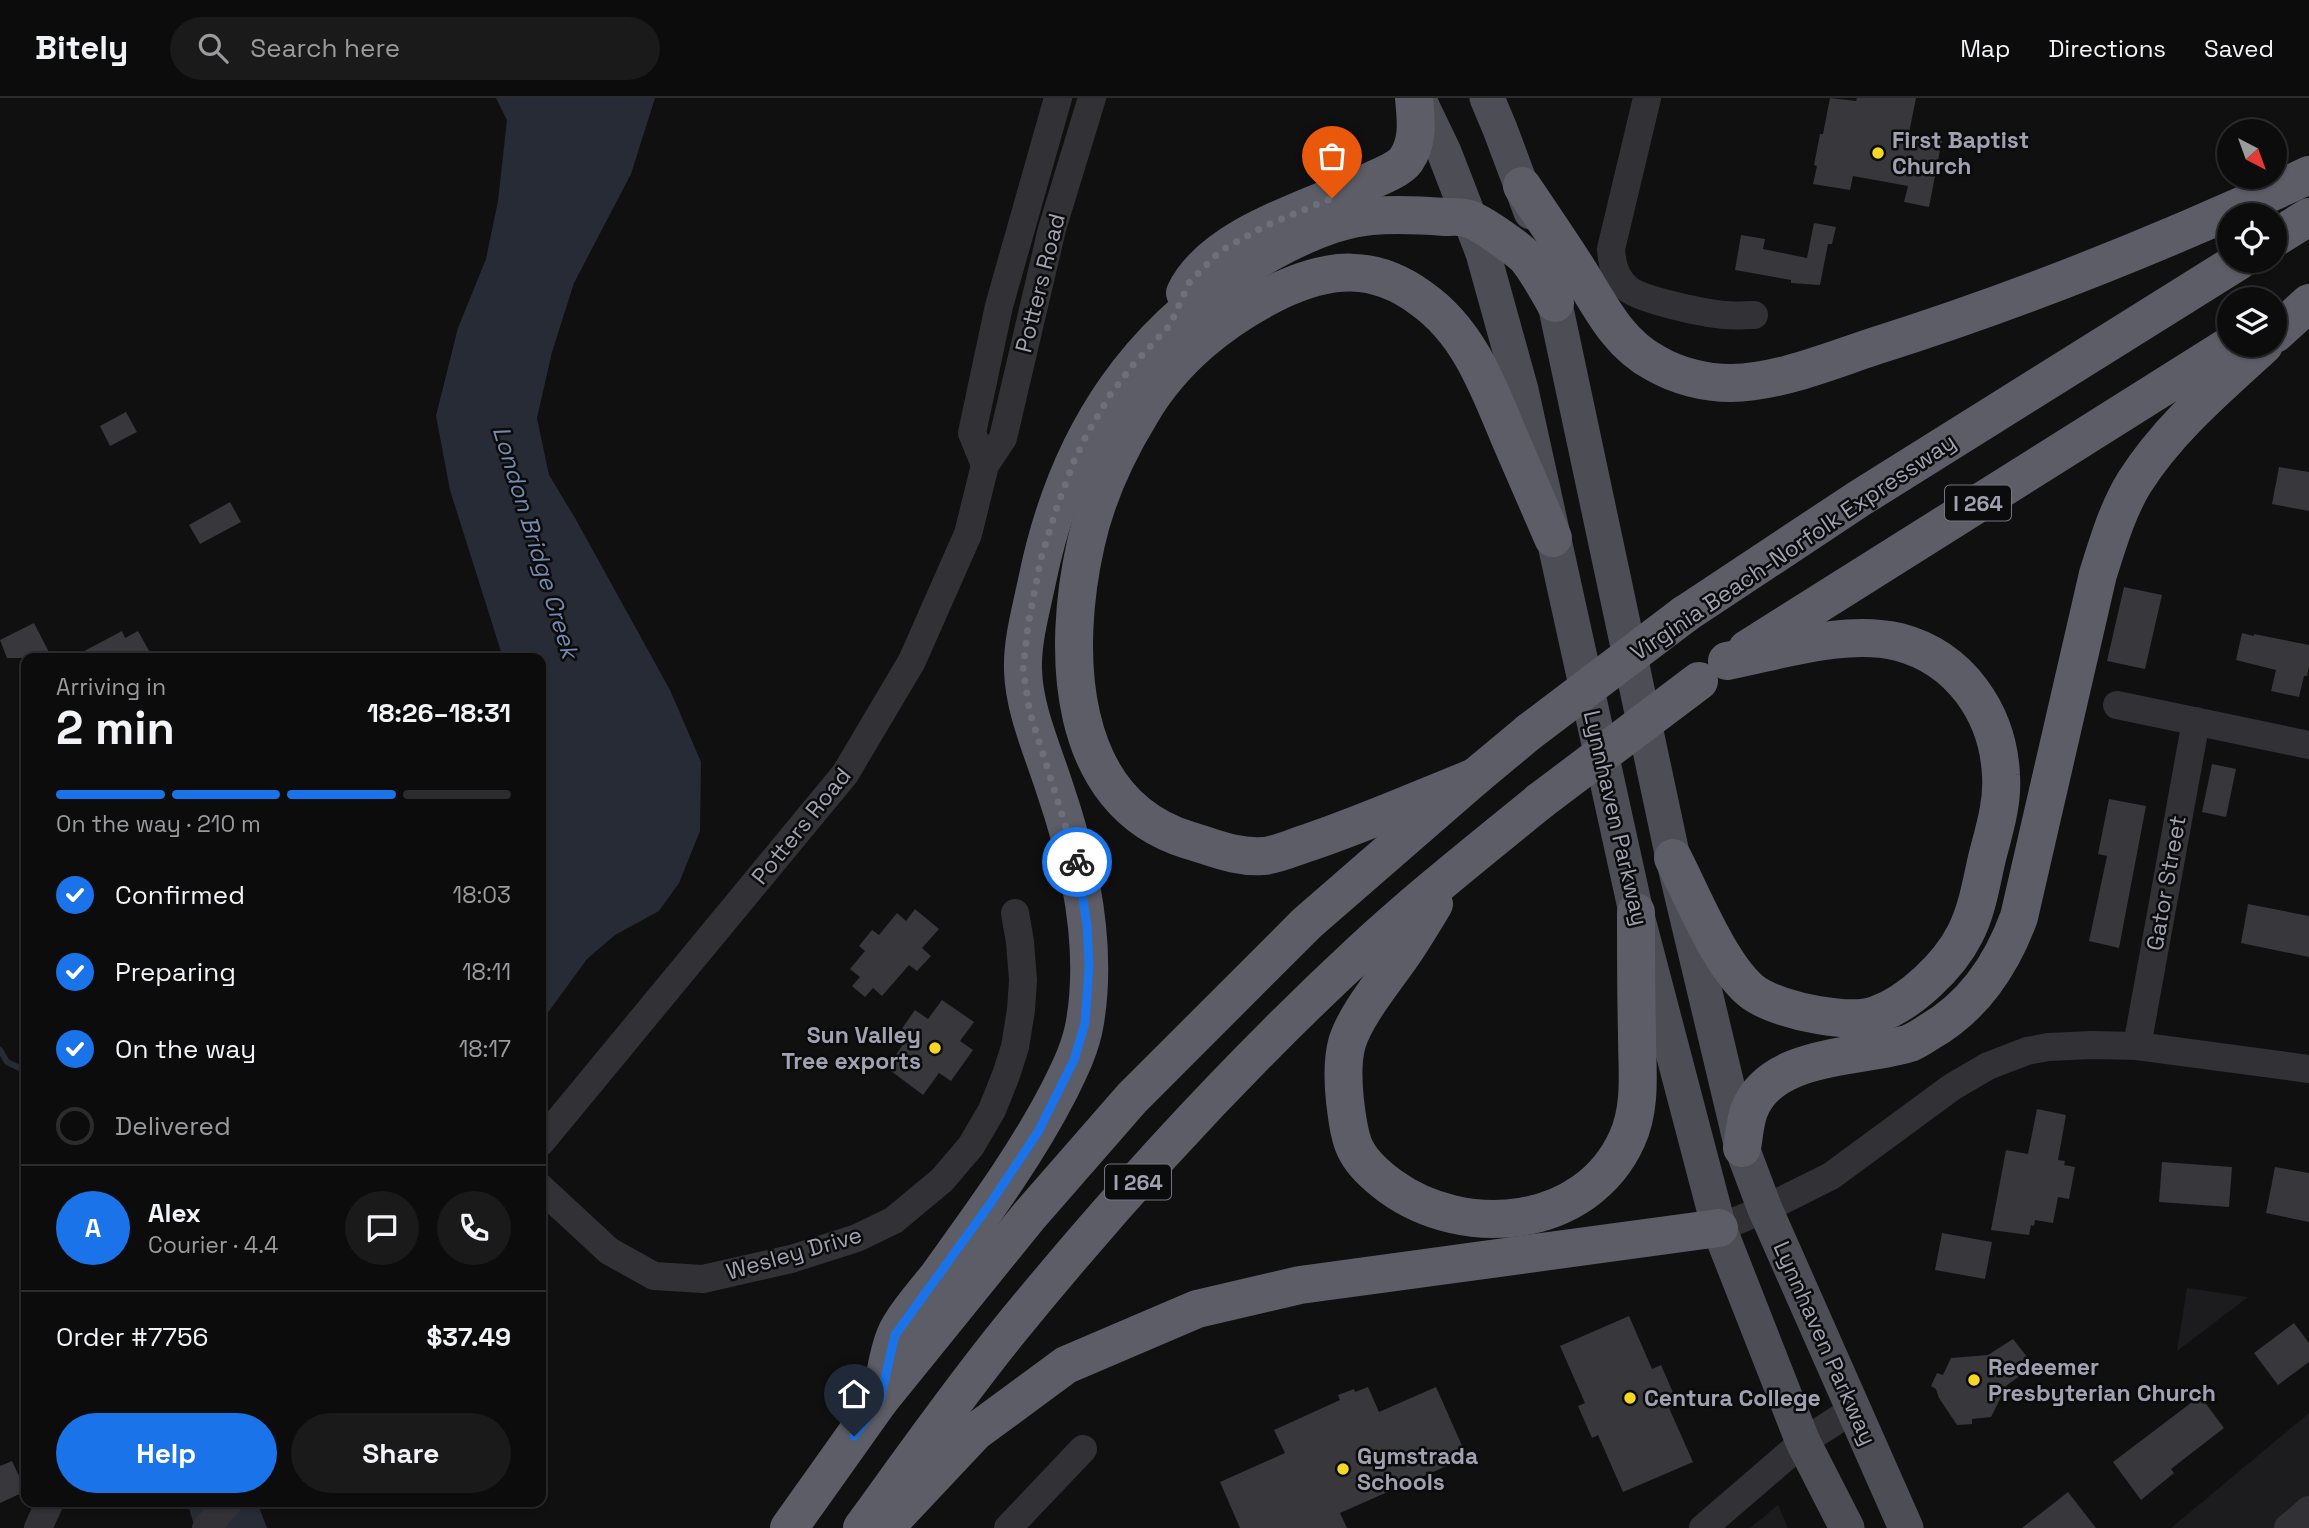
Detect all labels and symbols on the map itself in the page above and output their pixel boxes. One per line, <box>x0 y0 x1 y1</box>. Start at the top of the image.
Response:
north arrow <box>2217 119 2287 189</box>
place label: First Baptist Church <box>1892 125 2029 181</box>
pin <box>1302 126 1362 198</box>
marker: First Baptist Church <box>1870 145 1886 161</box>
street label: Potters Road <box>1008 210 1072 356</box>
water label: London Bridge Creek <box>486 422 587 665</box>
street label: Virginia Beach-Norfolk Expressway <box>1625 427 1961 667</box>
road number: I 264 <box>1945 486 2011 520</box>
street label: Lynnhaven Parkway <box>1577 707 1655 929</box>
street label: Potters Road <box>745 761 857 891</box>
street label: Gator Street <box>2139 813 2193 953</box>
courier <box>1042 827 1112 897</box>
place label: Sun Valley Tree exports <box>781 1020 921 1076</box>
marker: Sun Valley Tree exports <box>927 1040 943 1056</box>
road number: I 264 <box>1105 1164 1171 1200</box>
street label: Wesley Drive <box>723 1219 865 1287</box>
street label: Lynnhaven Parkway <box>1767 1236 1883 1450</box>
place label: Redeemer Presbyterian Church <box>1988 1352 2216 1408</box>
pin <box>824 1364 884 1436</box>
marker: Redeemer Presbyterian Church <box>1966 1372 1982 1388</box>
place label: Centura College <box>1644 1383 1821 1413</box>
marker: Centura College <box>1622 1390 1638 1406</box>
place label: Gymstrada Schools <box>1357 1441 1478 1497</box>
marker: Gymstrada Schools <box>1335 1461 1351 1477</box>

